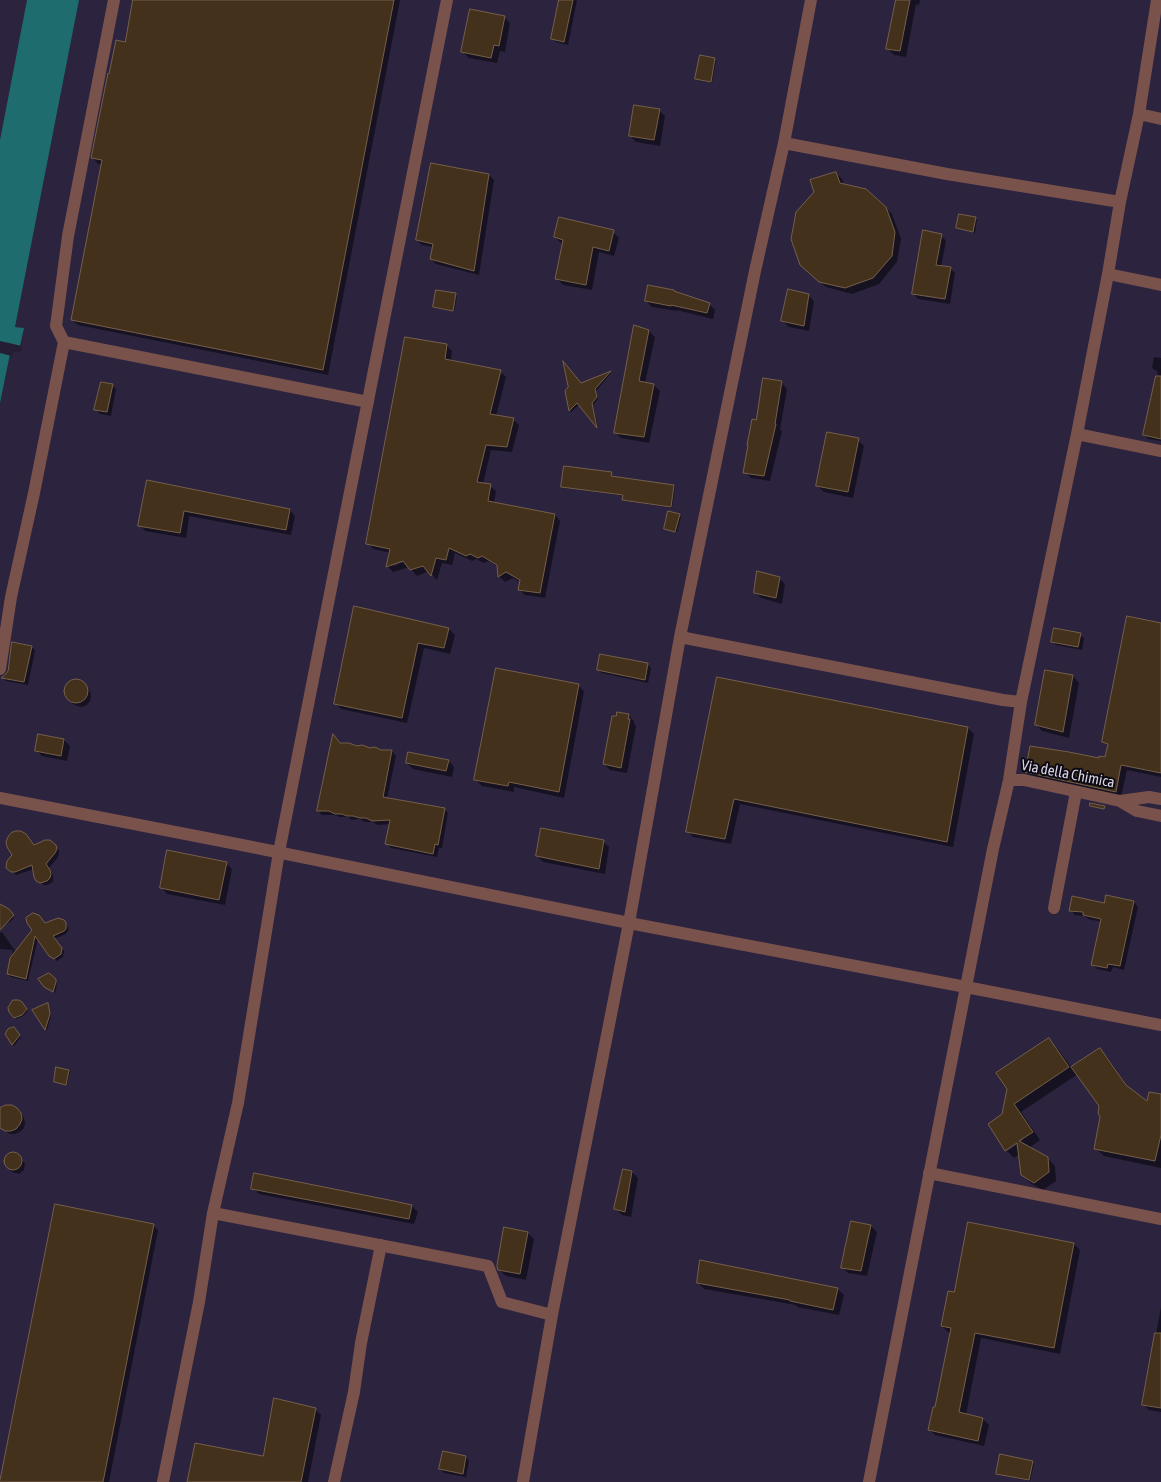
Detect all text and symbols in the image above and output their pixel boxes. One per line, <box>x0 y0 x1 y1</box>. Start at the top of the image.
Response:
street label: Via della Chimica <box>1020 756 1116 792</box>

